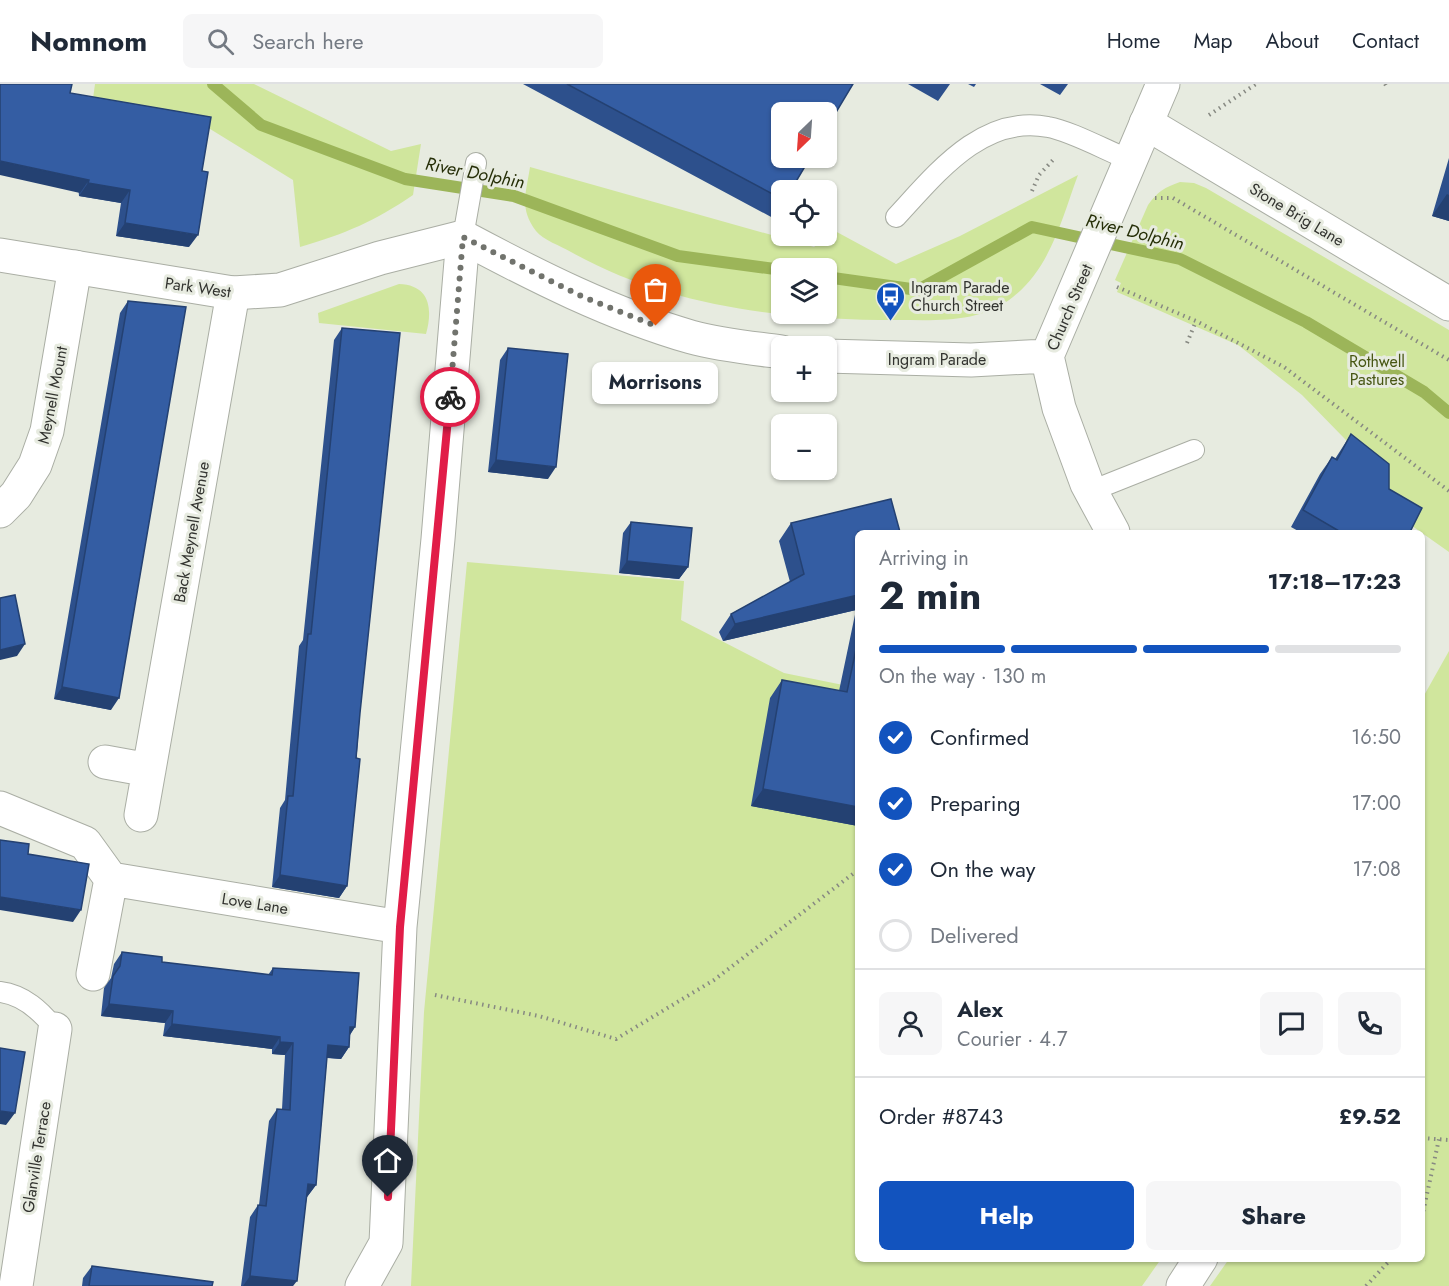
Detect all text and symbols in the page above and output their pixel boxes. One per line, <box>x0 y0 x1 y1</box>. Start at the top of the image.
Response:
search box <box>183 14 603 68</box>
text: Nomnom <box>30 21 147 62</box>
icon: search <box>204 25 237 58</box>
text: Search here <box>252 25 364 57</box>
text: Home <box>1107 26 1160 56</box>
text: Map <box>1193 26 1233 56</box>
text: About <box>1266 26 1319 56</box>
text: Contact <box>1352 26 1419 56</box>
north arrow <box>771 102 837 168</box>
map controls <box>771 102 837 480</box>
water label: River Dolphin <box>423 151 527 195</box>
street label: Stone Brig Lane <box>1245 177 1348 252</box>
button: locate <box>771 180 837 246</box>
water label: River Dolphin <box>1083 207 1187 257</box>
button: layers <box>771 258 837 324</box>
street label: Church Street <box>1041 260 1098 354</box>
pin <box>630 264 681 326</box>
street label: Park West <box>163 271 233 304</box>
icon: bag <box>639 273 672 306</box>
place label: Ingram Parade Church Street <box>911 276 1009 317</box>
bus stop icon: Ingram Parade Church Street <box>874 280 906 322</box>
button: + <box>771 336 837 402</box>
street label: Meynell Mount <box>32 344 73 446</box>
street label: Ingram Parade <box>888 348 986 371</box>
park label: Rothwell Pastures <box>1349 350 1405 391</box>
callout: Morrisons <box>593 362 719 404</box>
courier <box>420 367 480 427</box>
text: Morrisons <box>608 368 702 397</box>
icon: bike <box>434 381 467 414</box>
button: − <box>771 414 837 480</box>
street label: Back Meynell Avenue <box>168 460 215 604</box>
text: Arriving in <box>879 544 969 573</box>
text: 17:18–17:23 <box>1268 565 1401 597</box>
text: 2 min <box>879 567 981 624</box>
text: On the way · 130 m <box>879 662 1046 691</box>
icon: check <box>879 721 912 754</box>
text: Confirmed <box>930 721 1029 753</box>
text: 16:50 <box>1351 723 1401 752</box>
icon: check <box>879 787 912 820</box>
text: Preparing <box>930 787 1021 819</box>
text: 17:00 <box>1352 789 1401 818</box>
icon: check <box>879 853 912 886</box>
text: On the way <box>930 853 1035 885</box>
text: 17:08 <box>1353 855 1401 884</box>
street label: Love Lane <box>220 887 290 920</box>
text: Delivered <box>930 919 1019 951</box>
button: person <box>879 992 942 1055</box>
button: chat <box>1260 992 1323 1055</box>
button: phone <box>1338 992 1401 1055</box>
text: Alex <box>957 993 1003 1025</box>
text: Courier · 4.7 <box>957 1025 1068 1054</box>
street label: Glanville Terrace <box>16 1100 57 1214</box>
text: Order #8743 <box>879 1100 1003 1132</box>
text: £9.52 <box>1339 1100 1401 1132</box>
pin <box>362 1135 413 1197</box>
icon: home <box>371 1144 404 1177</box>
button: Help <box>879 1181 1134 1250</box>
button: Share <box>1146 1181 1401 1250</box>

